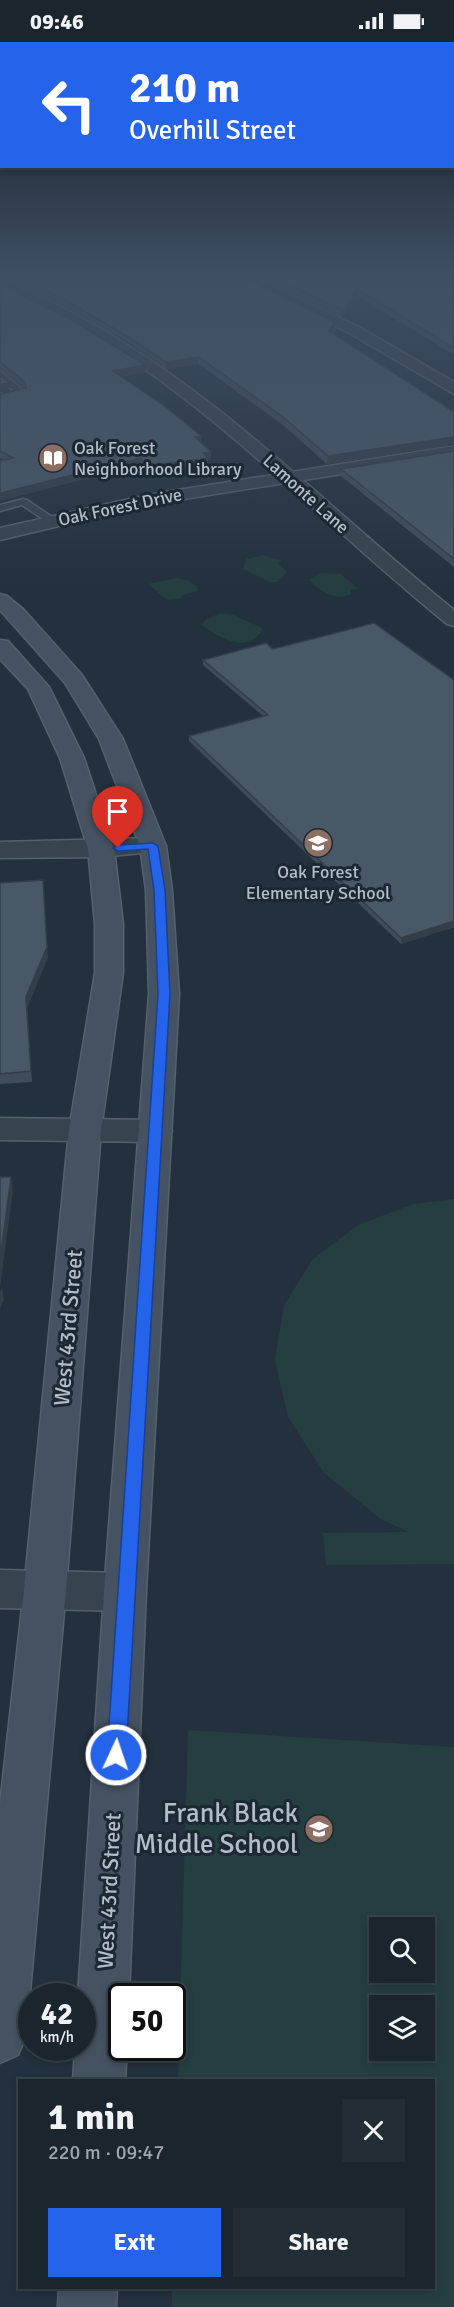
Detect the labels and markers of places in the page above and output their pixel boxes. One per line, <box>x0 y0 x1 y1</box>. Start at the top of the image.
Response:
place label: Oak Forest Neighborhood Library <box>74 437 242 480</box>
library icon: Oak Forest Neighborhood Library <box>37 442 69 474</box>
pin <box>92 786 143 848</box>
school or university icon: Oak Forest Elementary School <box>302 827 334 859</box>
place label: Oak Forest Elementary School <box>246 861 390 904</box>
place label: Frank Black Middle School <box>135 1797 298 1861</box>
school or university icon: Frank Black Middle School <box>303 1813 335 1845</box>

